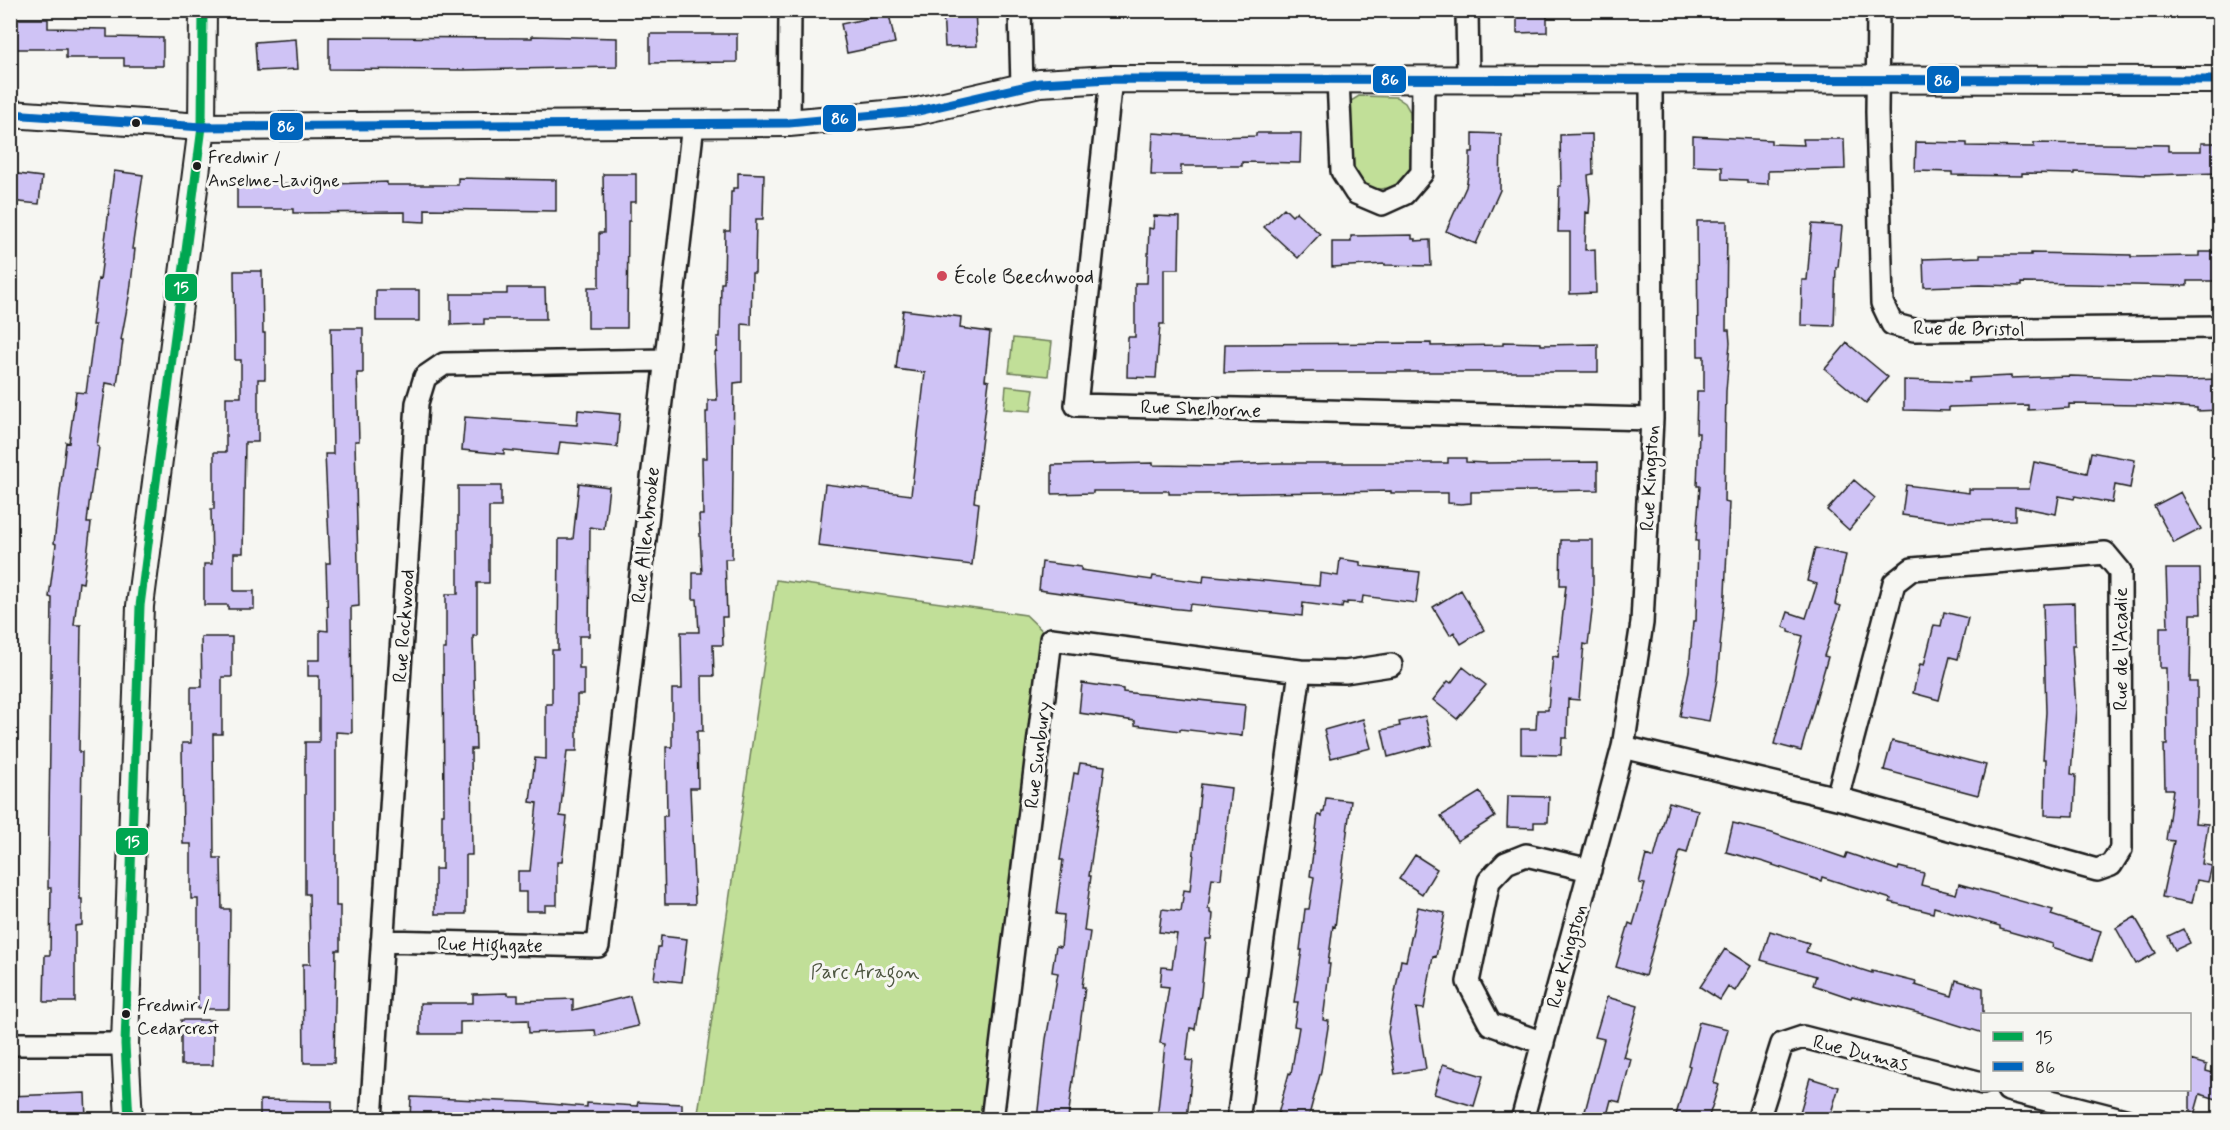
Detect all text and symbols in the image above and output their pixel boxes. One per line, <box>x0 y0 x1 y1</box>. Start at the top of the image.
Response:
line badge: 86 <box>1372 65 1407 94</box>
line badge: 86 <box>1926 65 1960 94</box>
text: 86 <box>1381 70 1399 91</box>
text: 86 <box>1934 71 1952 92</box>
line badge: 86 <box>822 104 857 133</box>
text: 86 <box>831 109 849 130</box>
line badge: 86 <box>269 112 304 141</box>
unlabelled marker <box>130 117 142 129</box>
text: 86 <box>277 117 295 138</box>
place label: Fredmir / Anselme-Lavigne <box>208 146 340 194</box>
marker: Fredmir / Anselme-Lavigne <box>191 160 203 172</box>
place label: École Beechwood <box>954 264 1094 291</box>
marker: École Beechwood <box>935 269 949 283</box>
line badge: 15 <box>164 273 198 302</box>
text: 15 <box>173 278 189 299</box>
street label: Rue de Bristol <box>1913 315 2025 344</box>
street label: Rue Shelborne <box>1140 394 1262 425</box>
street label: Rue Kingston <box>1634 424 1668 532</box>
street label: Rue Allenbrooke <box>626 466 667 605</box>
street label: Rue Rockwood <box>387 568 422 684</box>
street label: Rue de l'Acadie <box>2108 587 2135 711</box>
street label: Rue Sunbury <box>1019 700 1058 810</box>
line badge: 15 <box>115 827 149 856</box>
text: 15 <box>124 832 140 853</box>
street label: Rue Kingston <box>1541 901 1595 1012</box>
street label: Rue Highgate <box>437 931 543 962</box>
park label: Parc Aragon <box>811 959 920 988</box>
place label: Fredmir / Cedarcrest <box>137 994 220 1041</box>
marker: Fredmir / Cedarcrest <box>120 1008 132 1020</box>
legend <box>1981 1013 2191 1091</box>
text: 15 <box>2035 1026 2053 1050</box>
street label: Rue Dumas <box>1810 1029 1911 1078</box>
text: 86 <box>2035 1056 2055 1080</box>

